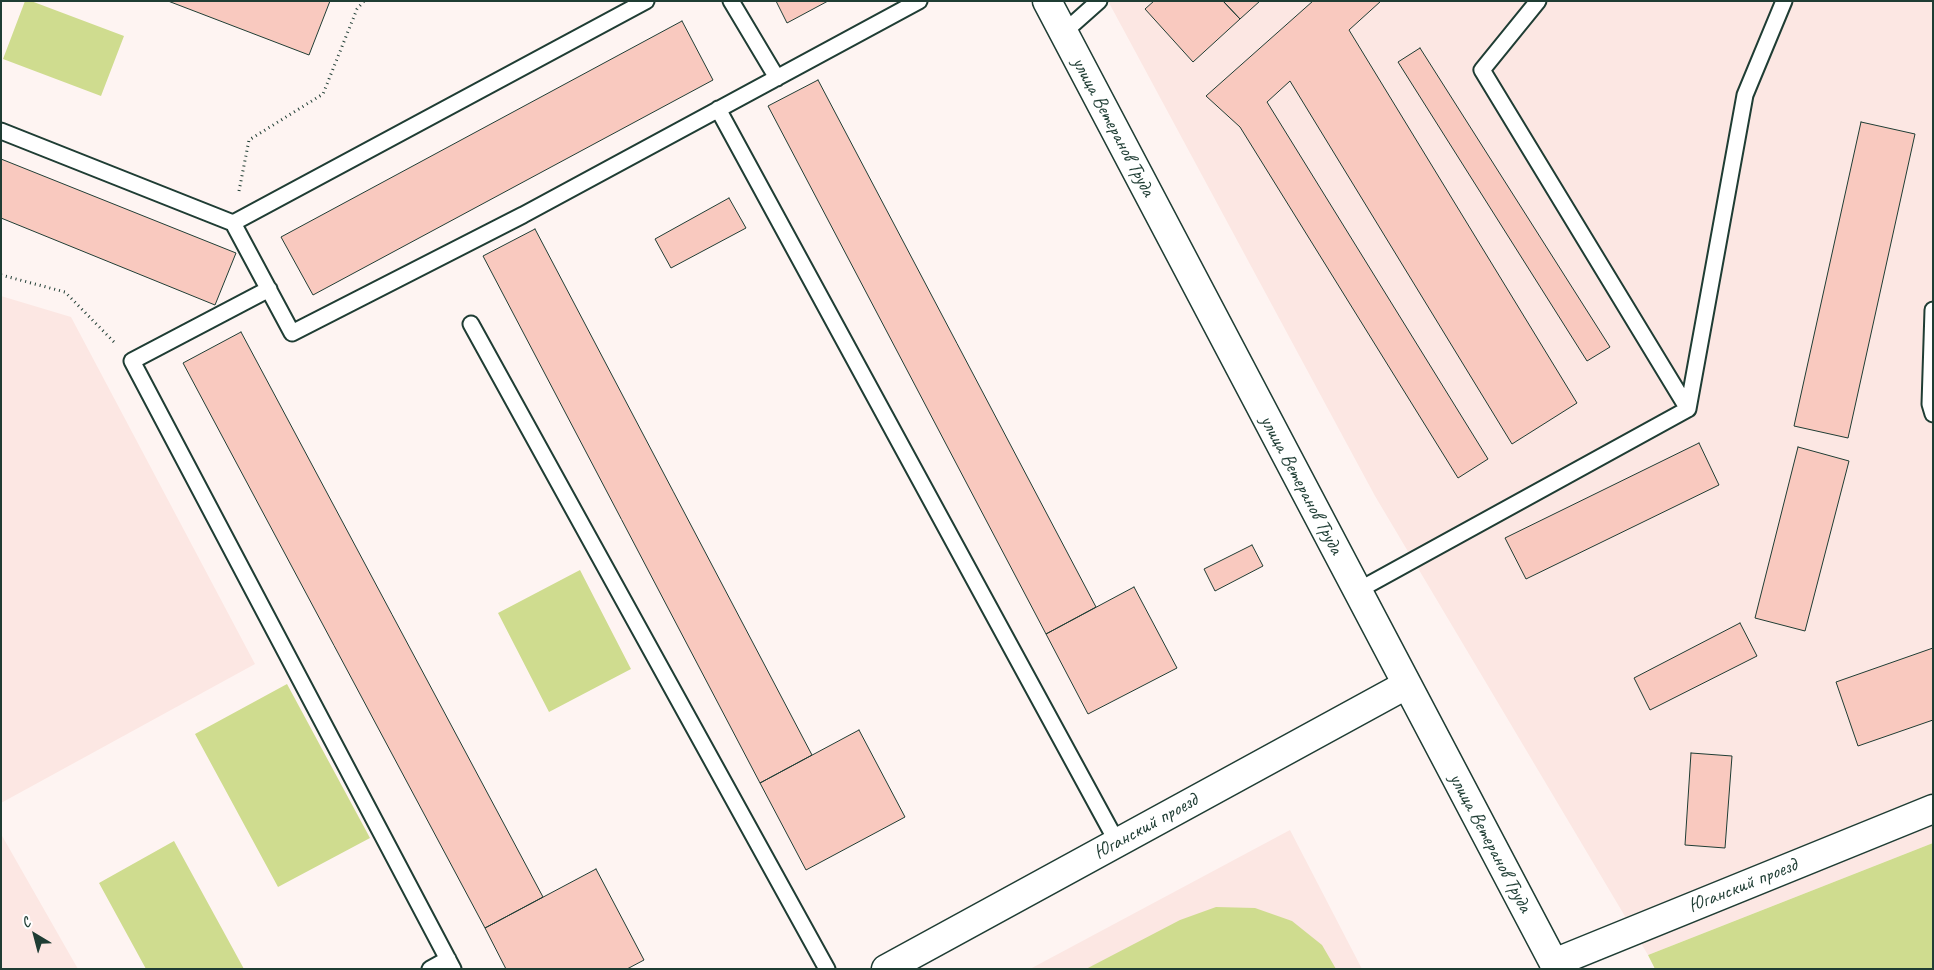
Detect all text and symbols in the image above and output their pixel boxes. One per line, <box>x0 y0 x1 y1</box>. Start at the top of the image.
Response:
street label: улица Ветеранов Труда <box>1066 53 1160 201</box>
street label: улица Ветеранов Труда <box>1254 411 1348 559</box>
street label: улица Ветеранов Труда <box>1443 769 1537 917</box>
street label: Юганский проезд <box>1090 789 1202 865</box>
street label: Юганский проезд <box>1685 853 1801 919</box>
north arrow <box>10 910 60 960</box>
text: С <box>18 914 34 931</box>

